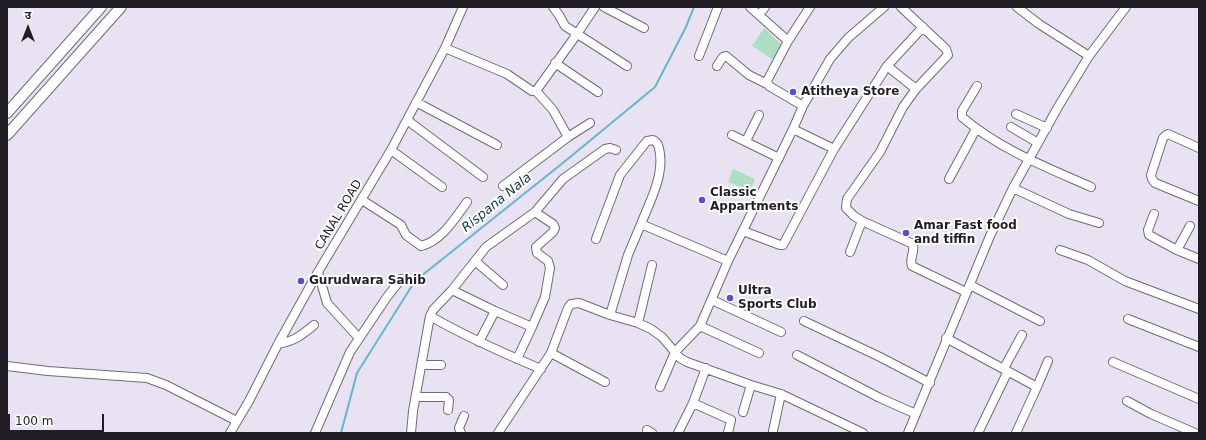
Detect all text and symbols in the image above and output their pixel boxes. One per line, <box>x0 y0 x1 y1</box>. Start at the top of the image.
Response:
north arrow <box>8 8 48 48</box>
text: उ <box>25 9 31 22</box>
place label: Atitheya Store <box>801 85 899 99</box>
marker: Atitheya Store <box>788 87 798 97</box>
water label: Rispana Nala <box>459 170 535 236</box>
street label: CANAL ROAD <box>312 177 366 253</box>
place label: Classic Appartments <box>710 186 798 214</box>
marker: Classic Appartments <box>697 195 707 205</box>
place label: Amar Fast food and tiffin <box>914 219 1017 247</box>
marker: Amar Fast food and tiffin <box>901 228 911 238</box>
place label: Gurudwara Sahib <box>309 274 426 288</box>
marker: Gurudwara Sahib <box>296 276 306 286</box>
place label: Ultra Sports Club <box>738 284 817 312</box>
marker: Ultra Sports Club <box>725 293 735 303</box>
scale bar <box>10 406 106 432</box>
text: 100 m <box>15 414 53 428</box>

